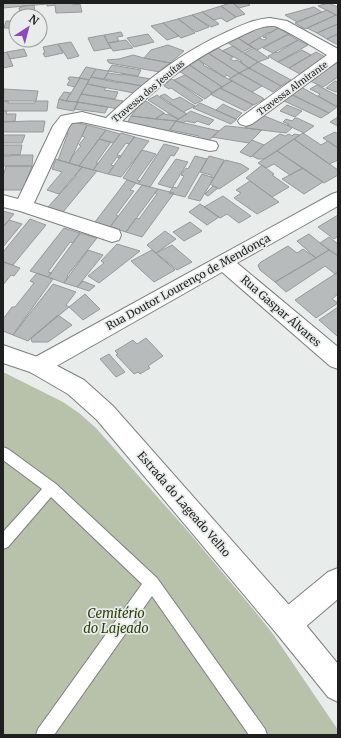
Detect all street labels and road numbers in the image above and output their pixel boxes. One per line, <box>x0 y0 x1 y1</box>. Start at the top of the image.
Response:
street label: Travessa dos Jesuítas <box>109 57 187 125</box>
street label: Travessa Almirante <box>255 59 330 117</box>
street label: Rua Doutor Lourenço de Mendonça <box>103 231 273 333</box>
street label: Rua Gaspar Álvares <box>238 272 324 350</box>
street label: Estrada do Lageado Velho <box>134 448 234 560</box>

